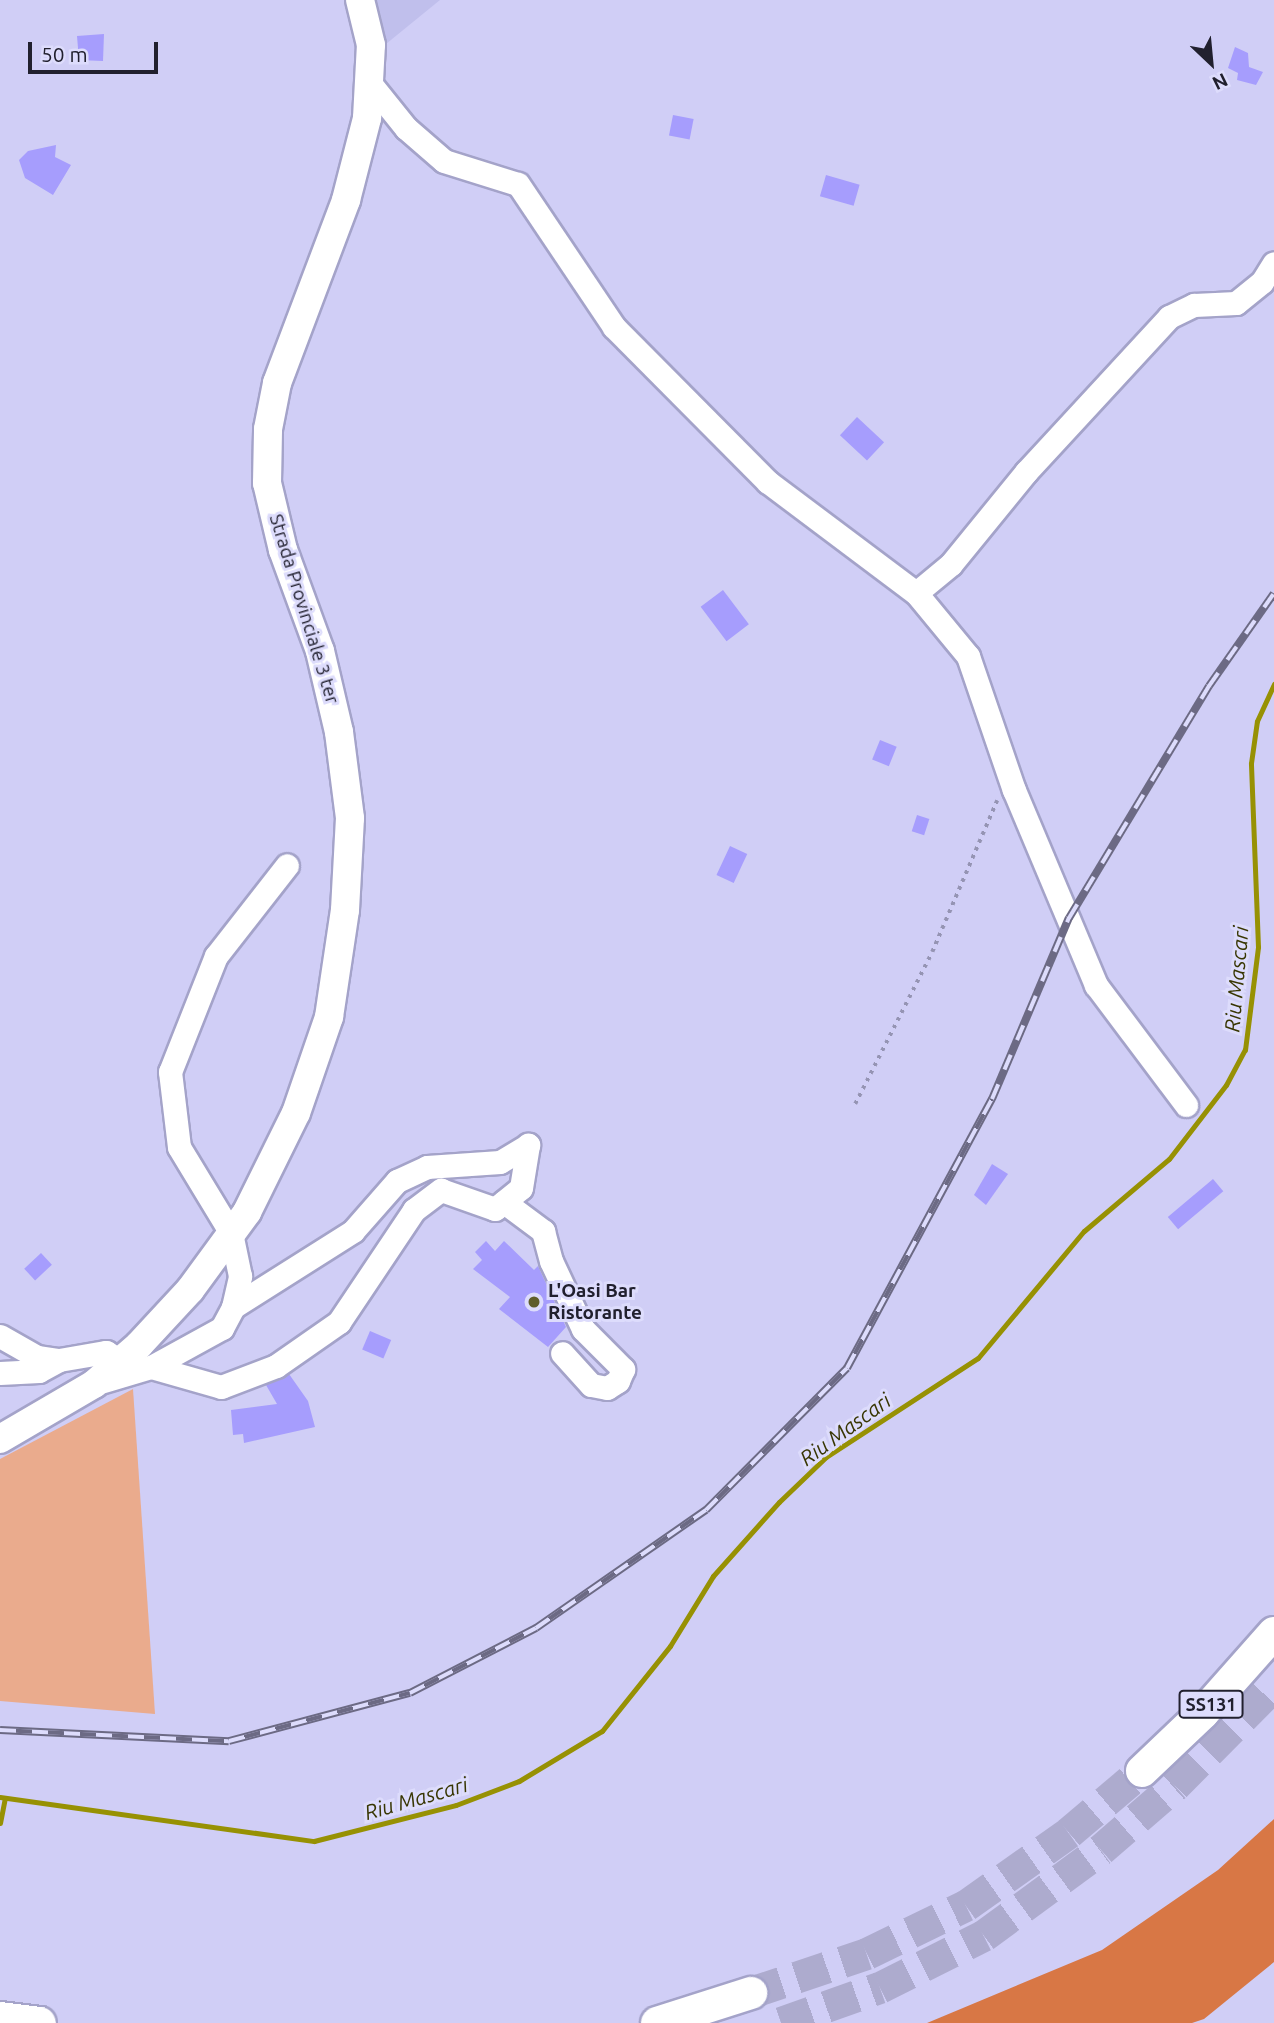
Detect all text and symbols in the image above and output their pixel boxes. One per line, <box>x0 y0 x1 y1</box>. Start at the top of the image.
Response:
scale bar <box>32 28 161 72</box>
north arrow <box>1176 28 1246 98</box>
text: 50 m <box>41 42 88 66</box>
text: N <box>1209 69 1231 95</box>
street label: Strada Provinciale 3 ter <box>264 511 344 707</box>
water label: Riu Mascari <box>1219 925 1253 1033</box>
place label: L'Oasi Bar Ristorante <box>548 1280 642 1324</box>
marker: L'Oasi Bar Ristorante <box>526 1294 542 1310</box>
water label: Riu Mascari <box>795 1388 895 1470</box>
road number: SS131 <box>1178 1689 1244 1718</box>
water label: Riu Mascari <box>361 1771 471 1825</box>

